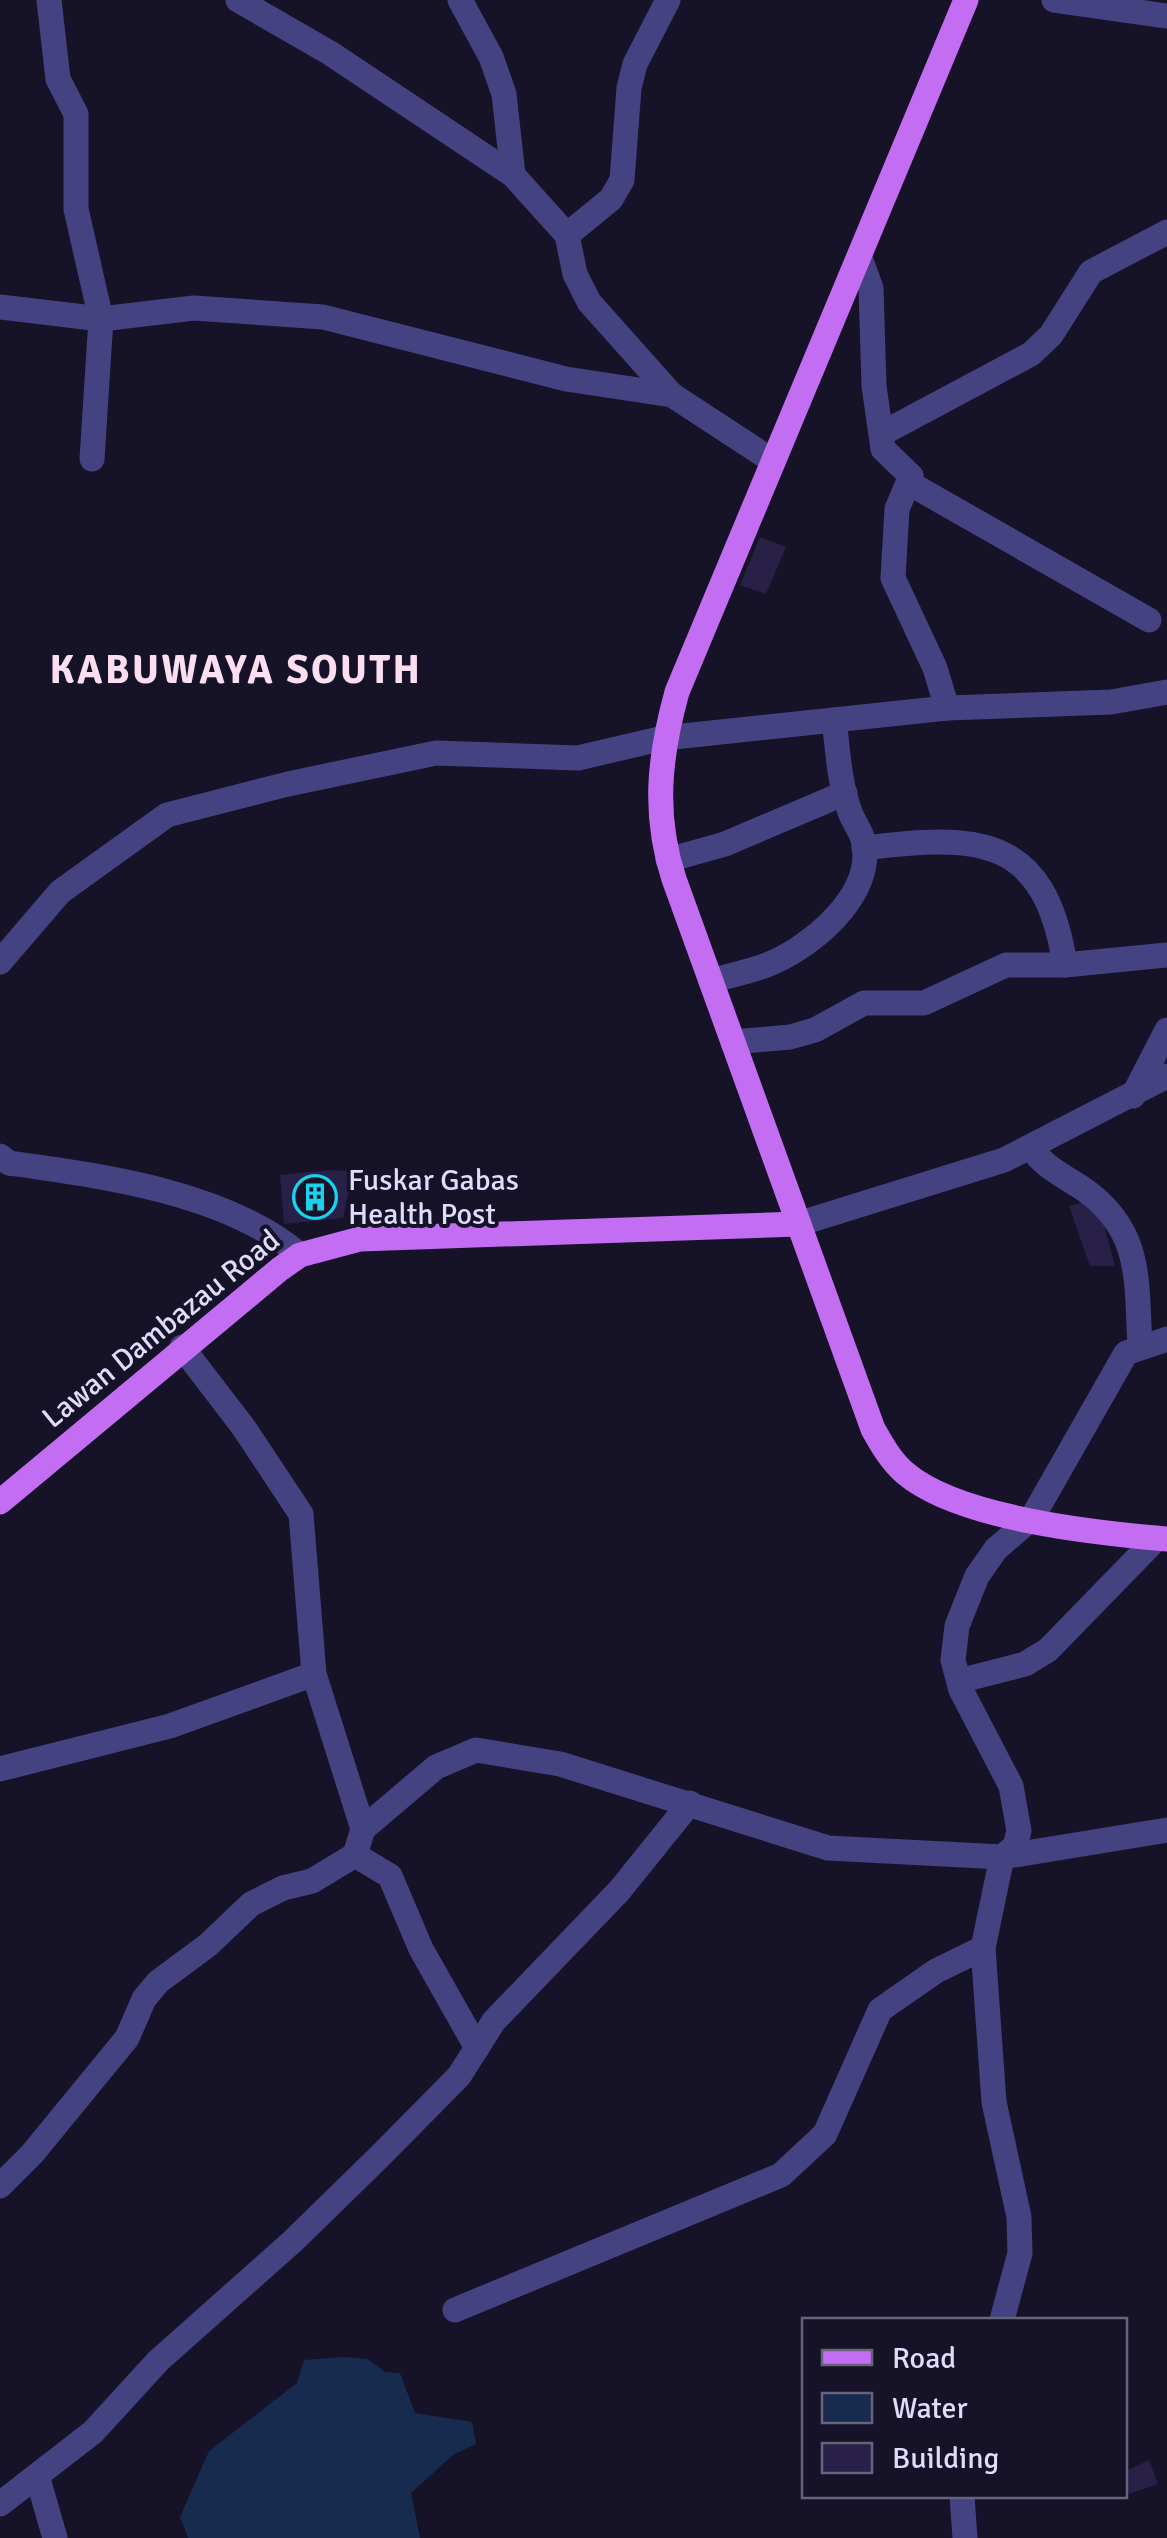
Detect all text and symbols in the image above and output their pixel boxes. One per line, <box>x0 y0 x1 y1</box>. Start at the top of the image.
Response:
district label: KABUWAYA SOUTH <box>50 645 422 695</box>
place label: Fuskar Gabas Health Post <box>348 1162 519 1233</box>
building icon: Fuskar Gabas Health Post <box>292 1174 338 1220</box>
street label: Lawan Dambazau Road <box>35 1222 287 1436</box>
legend <box>802 2318 1127 2498</box>
text: Road <box>892 2340 956 2377</box>
text: Water <box>892 2390 968 2427</box>
text: Building <box>892 2440 999 2477</box>

